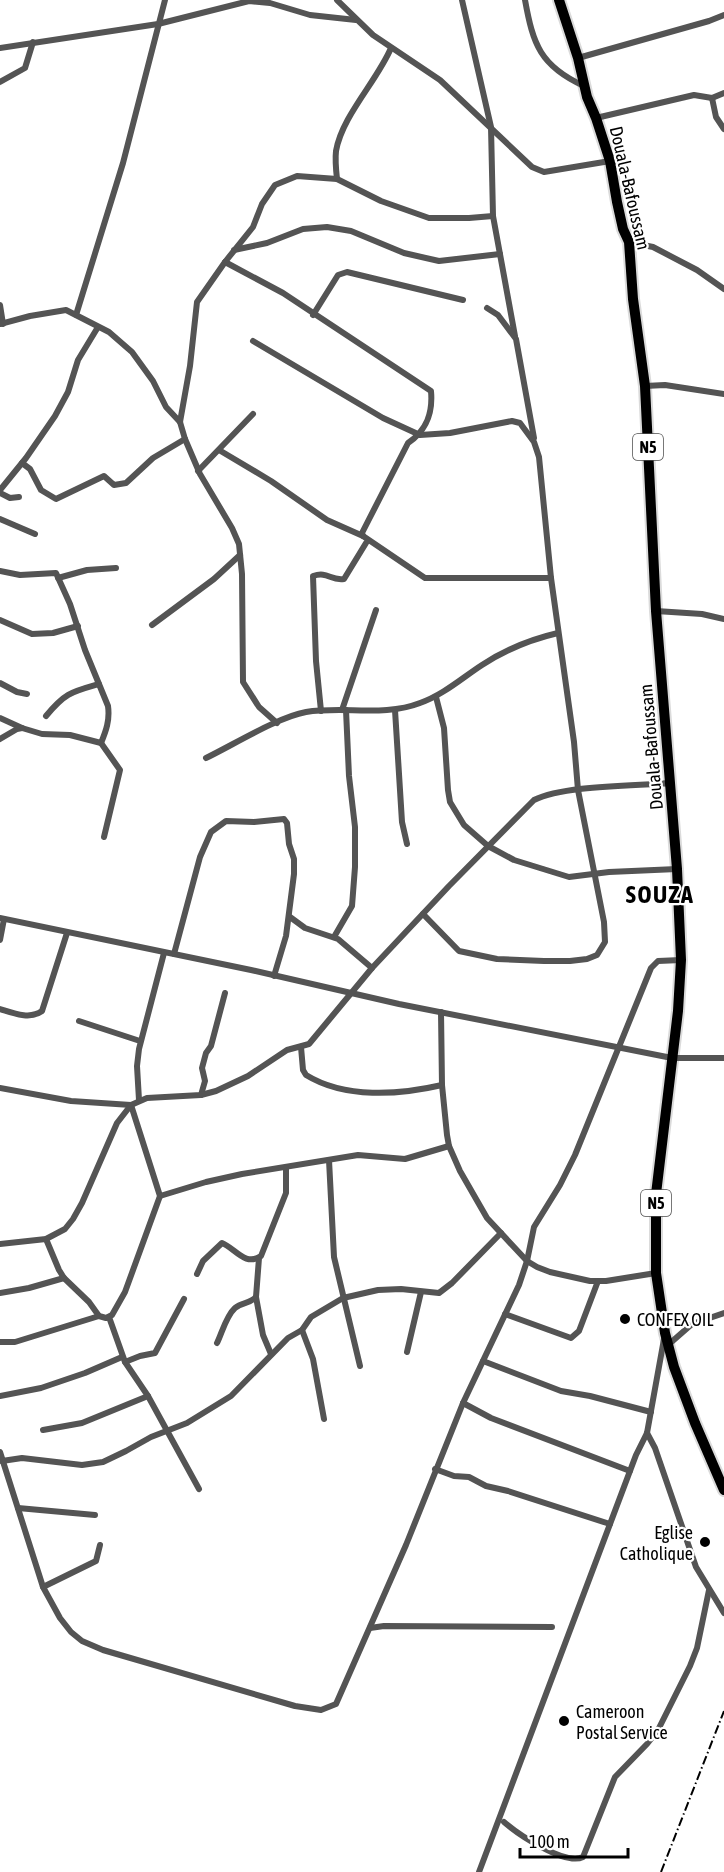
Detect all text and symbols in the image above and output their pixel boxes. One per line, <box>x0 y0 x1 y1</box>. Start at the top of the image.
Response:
street label: Douala-Bafoussam <box>606 124 654 252</box>
road number: N5 <box>633 434 663 460</box>
street label: Douala-Bafoussam <box>635 683 667 811</box>
district label: SOUZA <box>626 881 694 908</box>
road number: N5 <box>641 1190 671 1216</box>
place label: CONFEX OIL <box>637 1309 713 1330</box>
marker: CONFEX OIL <box>618 1312 632 1326</box>
place label: Eglise Catholique <box>620 1522 693 1564</box>
marker: Eglise Catholique <box>698 1535 712 1549</box>
place label: Cameroon Postal Service <box>576 1701 668 1743</box>
marker: Cameroon Postal Service <box>557 1714 571 1728</box>
scale bar <box>520 1821 628 1859</box>
text: 100 m <box>529 1831 570 1852</box>

